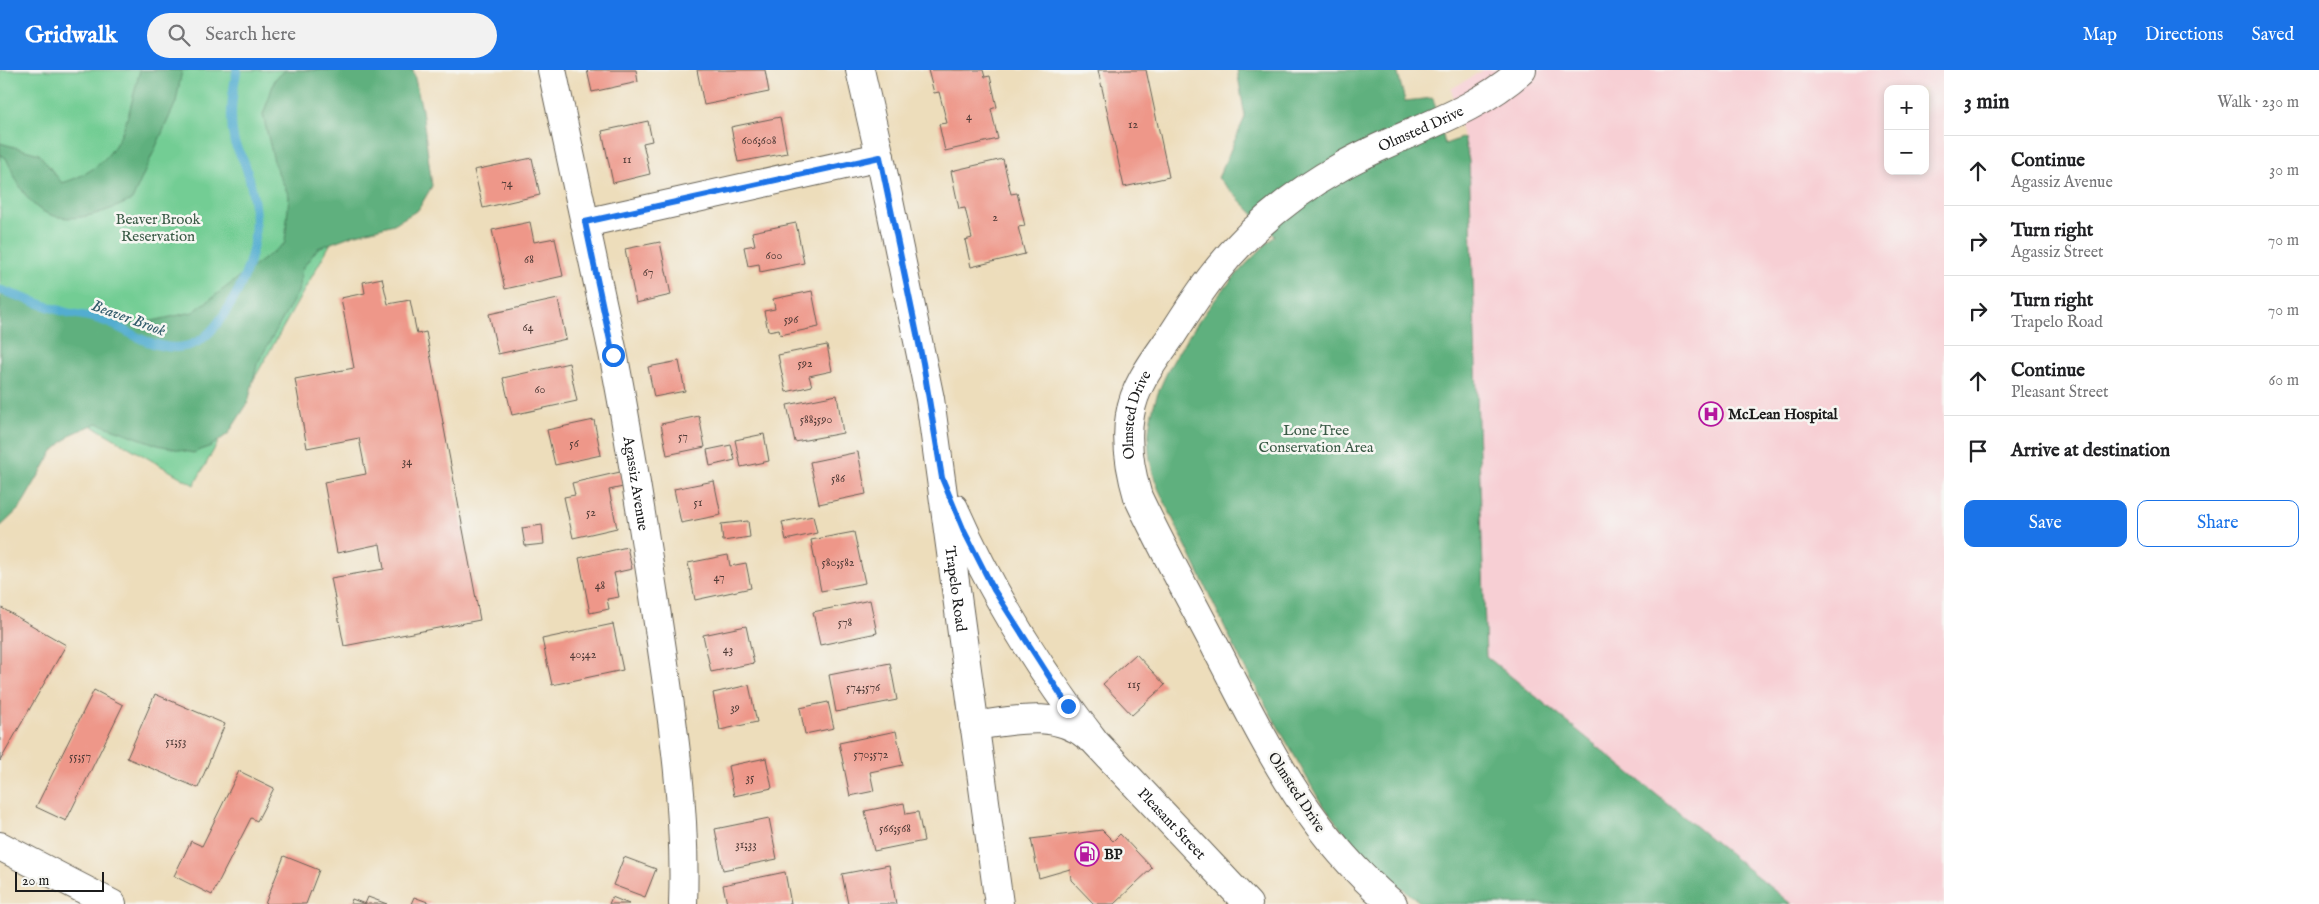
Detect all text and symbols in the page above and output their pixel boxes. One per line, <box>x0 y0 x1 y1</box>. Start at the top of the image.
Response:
search box <box>147 13 497 58</box>
text: Gridwalk <box>25 20 117 51</box>
icon: search <box>165 21 193 49</box>
text: Search here <box>205 23 296 47</box>
text: Map <box>2083 24 2117 47</box>
text: Directions <box>2145 24 2223 47</box>
text: Saved <box>2251 24 2294 47</box>
map controls <box>1884 85 1929 175</box>
button: + <box>1884 85 1929 130</box>
text: 3 min <box>1964 89 2009 116</box>
text: Walk · 230 m <box>2217 93 2299 113</box>
street label: Olmsted Drive <box>1375 102 1467 156</box>
house number: 4 <box>966 109 972 124</box>
house number: 12 <box>1128 117 1138 132</box>
button: − <box>1884 130 1929 175</box>
house number: 606;608 <box>741 133 777 148</box>
text: Continue <box>2011 149 2085 173</box>
house number: 11 <box>623 152 631 167</box>
icon: ahead <box>1964 157 1992 185</box>
text: 30 m <box>2269 161 2299 181</box>
text: Agassiz Avenue <box>2011 173 2113 193</box>
house number: 74 <box>501 176 513 191</box>
park label: Beaver Brook Reservation <box>116 210 201 246</box>
house number: 2 <box>992 210 998 225</box>
text: Turn right <box>2011 219 2093 243</box>
icon: right <box>1964 227 1992 255</box>
text: 70 m <box>2268 231 2299 251</box>
text: Agassiz Street <box>2011 243 2104 263</box>
house number: 600 <box>766 248 783 263</box>
house number: 68 <box>524 252 534 267</box>
house number: 67 <box>643 265 653 280</box>
text: Turn right <box>2011 289 2093 313</box>
water label: Beaver Brook <box>89 296 169 342</box>
icon: right <box>1964 297 1992 325</box>
text: 70 m <box>2268 301 2299 321</box>
house number: 596 <box>784 312 799 327</box>
text: Trapelo Road <box>2011 313 2103 333</box>
house number: 64 <box>523 320 534 335</box>
route start <box>602 344 625 367</box>
house number: 592 <box>797 356 813 371</box>
text: Continue <box>2011 359 2085 383</box>
street label: Olmsted Drive <box>1119 367 1156 460</box>
icon: ahead <box>1964 367 1992 395</box>
text: 60 m <box>2269 371 2299 391</box>
house number: 60 <box>535 382 546 397</box>
text: Pleasant Street <box>2011 383 2109 403</box>
hospital icon: McLean Hospital <box>1698 401 1724 427</box>
place label: McLean Hospital <box>1728 405 1839 424</box>
house number: 588;590 <box>800 412 832 427</box>
park label: Lone Tree Conservation Area <box>1259 421 1374 457</box>
house number: 57 <box>678 429 688 444</box>
street label: Agassiz Avenue <box>618 434 653 532</box>
house number: 56 <box>569 436 580 451</box>
icon: arrive <box>1964 437 1992 465</box>
text: Arrive at destination <box>2011 439 2170 463</box>
house number: 34 <box>402 454 412 469</box>
house number: 586 <box>831 471 846 486</box>
house number: 51 <box>694 495 702 510</box>
button: Save <box>1964 500 2127 547</box>
button: Share <box>2137 500 2299 547</box>
house number: 52 <box>586 505 596 520</box>
street label: Trapelo Road <box>940 545 971 634</box>
house number: 580;582 <box>822 555 855 570</box>
house number: 47 <box>713 570 725 585</box>
house number: 48 <box>595 578 606 593</box>
house number: 578 <box>838 615 853 630</box>
house number: 43 <box>723 642 733 657</box>
house number: 40;42 <box>570 647 597 662</box>
house number: 115 <box>1127 677 1141 692</box>
house number: 574;576 <box>846 680 881 695</box>
route end <box>1057 695 1080 718</box>
house number: 39 <box>730 700 740 715</box>
house number: 51;53 <box>165 734 187 749</box>
house number: 570;572 <box>854 747 889 762</box>
house number: 55;57 <box>69 749 91 764</box>
street label: Olmsted Drive <box>1264 749 1330 836</box>
house number: 35 <box>746 770 755 785</box>
street label: Pleasant Street <box>1133 784 1210 864</box>
house number: 566;568 <box>879 821 911 836</box>
house number: 31;33 <box>735 837 757 852</box>
fuel station icon: BP <box>1074 841 1100 867</box>
place label: BP <box>1104 845 1123 864</box>
scale bar <box>15 869 104 892</box>
text: 20 m <box>22 872 49 890</box>

